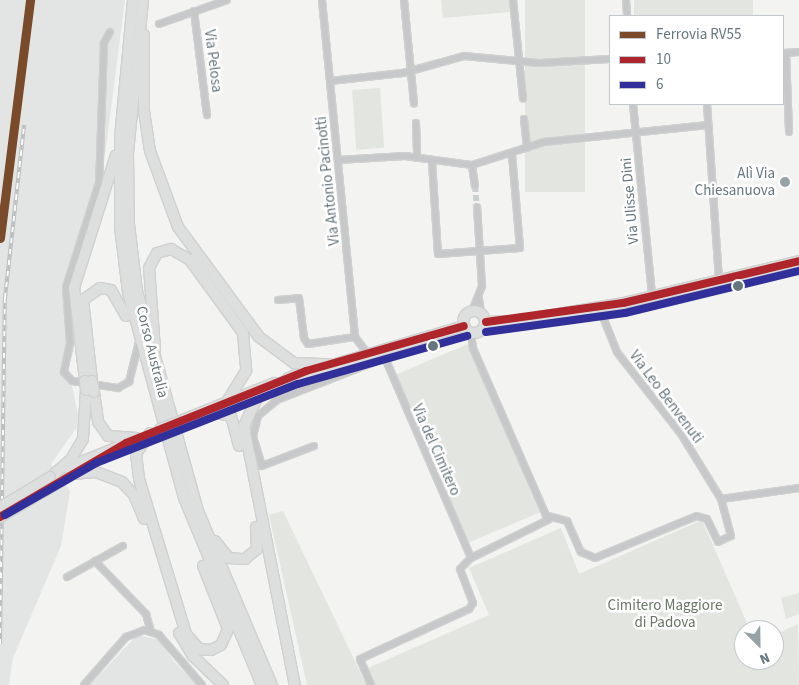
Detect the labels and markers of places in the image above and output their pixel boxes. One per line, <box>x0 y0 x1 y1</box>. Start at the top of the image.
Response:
place label: Alì Via Chiesanuova <box>695 164 775 199</box>
marker: Alì Via Chiesanuova <box>779 176 791 188</box>
unlabelled marker <box>733 281 743 291</box>
unlabelled marker <box>428 341 438 351</box>

